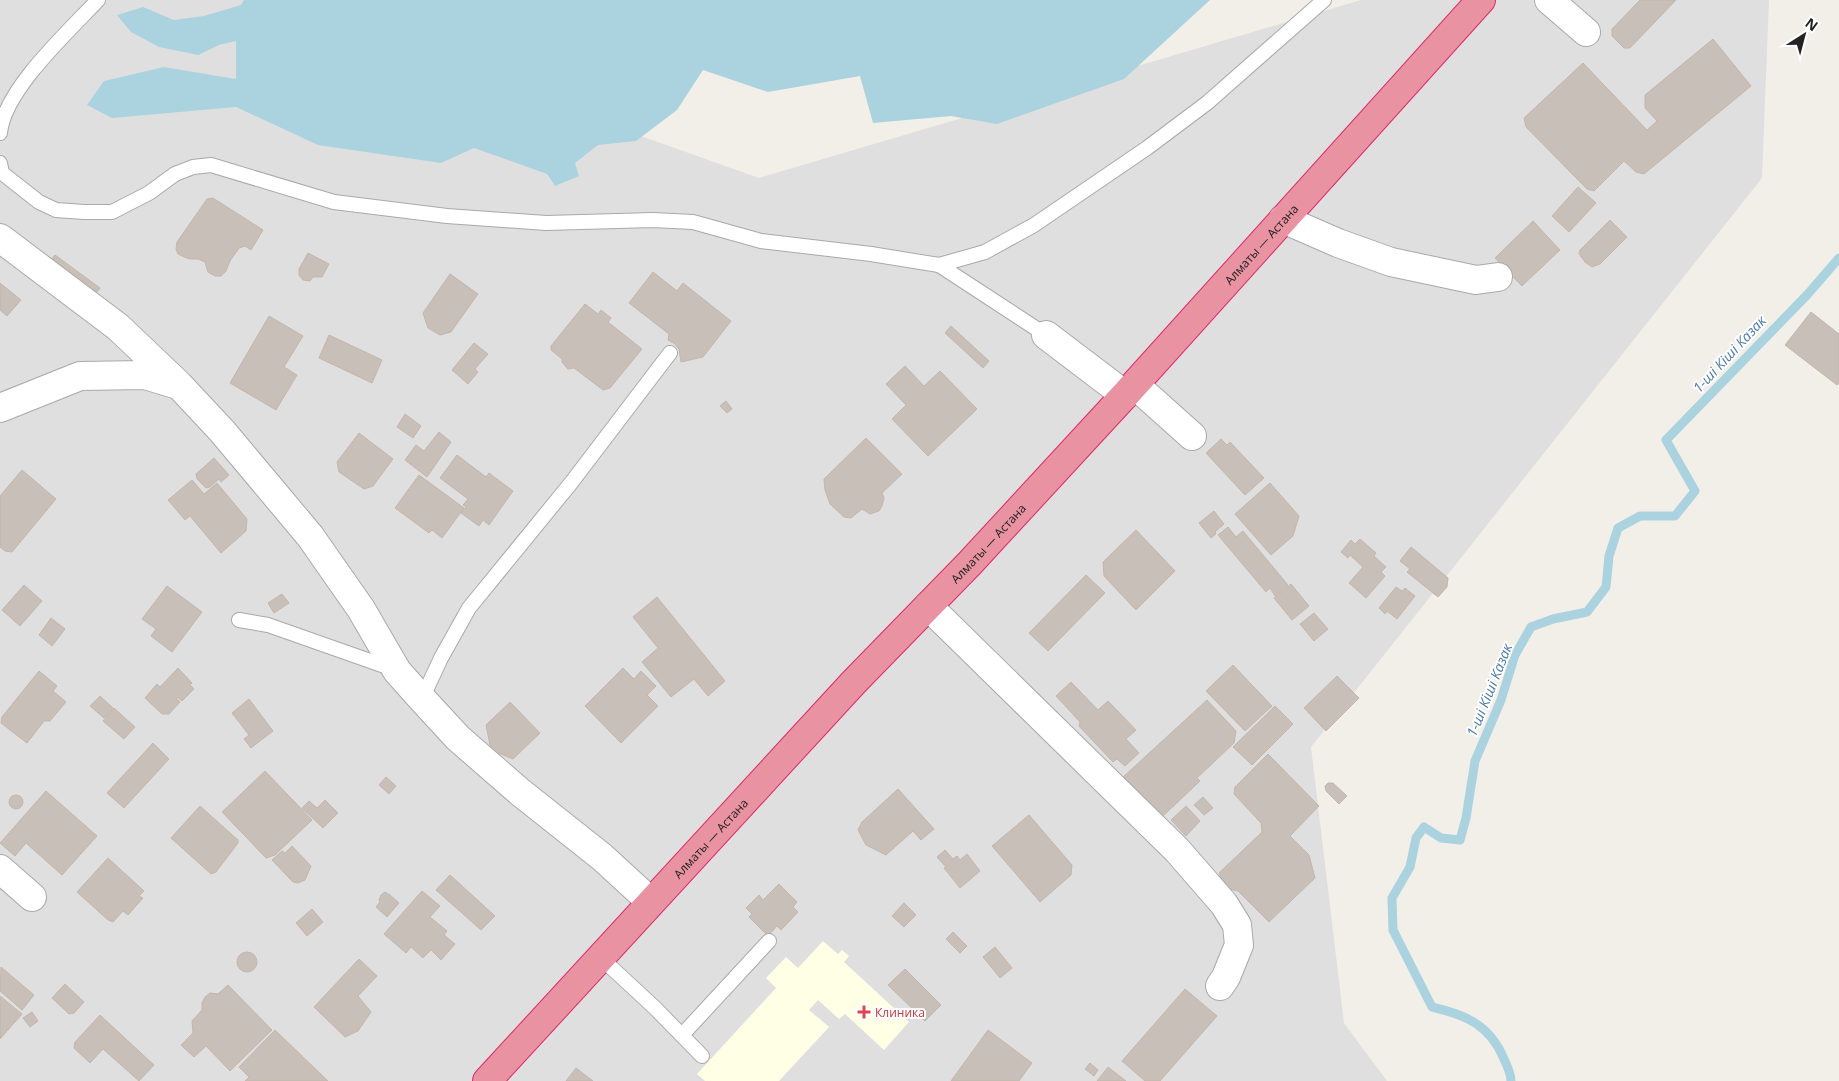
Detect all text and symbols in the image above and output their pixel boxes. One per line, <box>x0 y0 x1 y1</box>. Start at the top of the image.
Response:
north arrow <box>1779 10 1829 60</box>
text: N <box>1802 13 1822 35</box>
street label: Алматы — Астана <box>1220 200 1302 288</box>
water label: 1-ші Кіші Казак <box>1688 310 1771 397</box>
street label: Алматы — Астана <box>947 500 1029 587</box>
water label: 1-ші Кіші Казак <box>1462 639 1517 739</box>
street label: Алматы — Астана <box>669 794 752 882</box>
place label: Клиника <box>875 1004 925 1021</box>
marker: Клиника <box>857 1005 871 1019</box>

